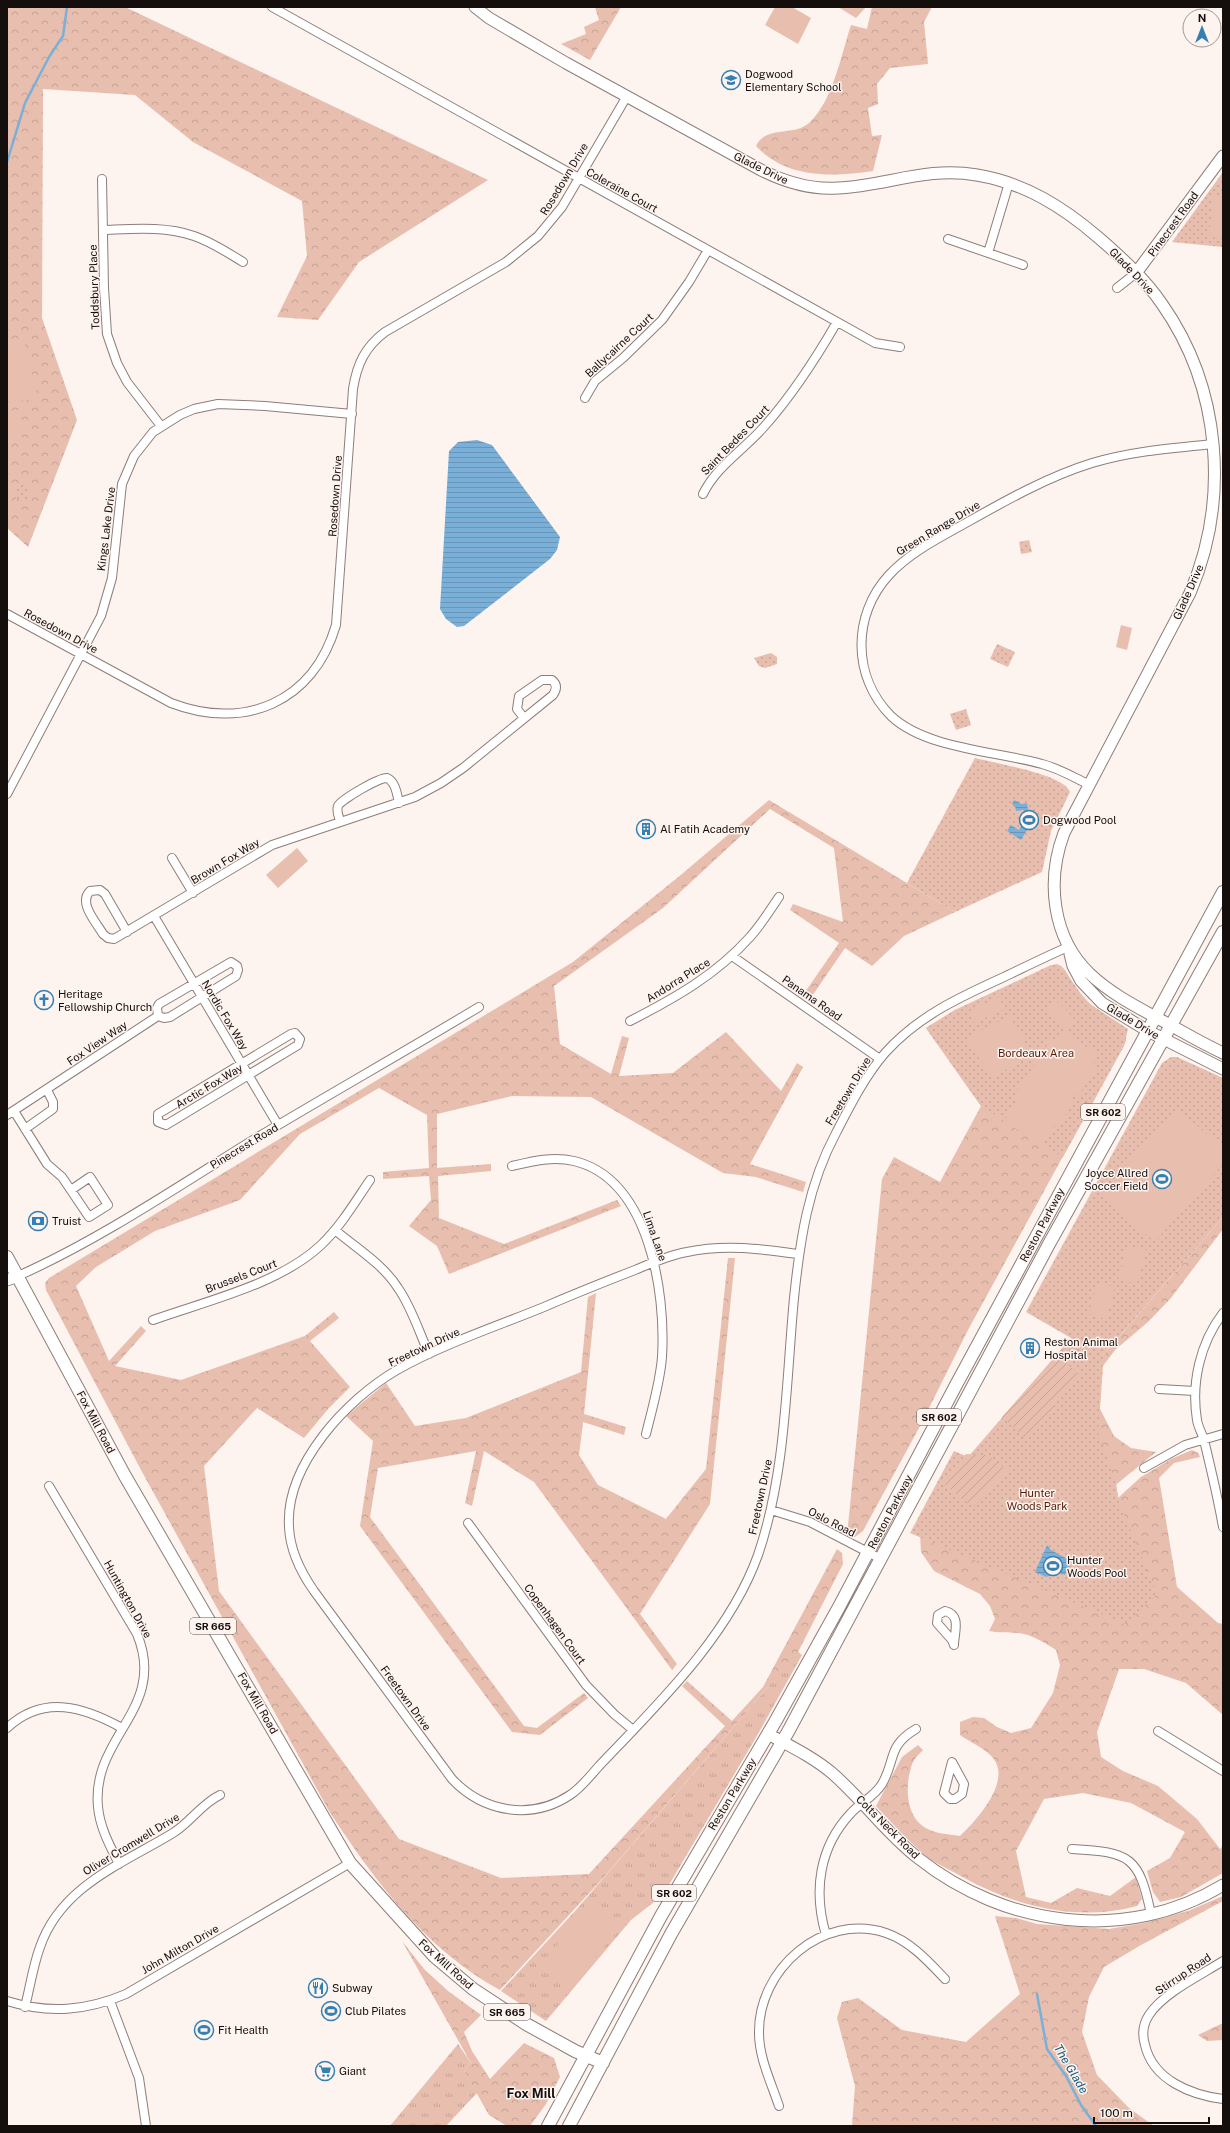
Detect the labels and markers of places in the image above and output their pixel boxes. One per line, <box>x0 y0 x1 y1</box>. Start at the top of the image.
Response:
place label: Dogwood Elementary School <box>745 68 842 93</box>
school or university icon: Dogwood Elementary School <box>720 69 742 91</box>
sports icon: Dogwood Pool <box>1018 809 1040 831</box>
place label: Dogwood Pool <box>1043 814 1117 826</box>
building icon: Al Fatih Academy <box>635 818 657 840</box>
place label: Al Fatih Academy <box>660 823 750 835</box>
place label: Heritage Fellowship Church <box>58 988 152 1013</box>
church icon: Heritage Fellowship Church <box>33 989 55 1011</box>
place label: Joyce Allred Soccer Field <box>1084 1167 1148 1192</box>
sports icon: Joyce Allred Soccer Field <box>1151 1168 1173 1190</box>
bank icon: Truist <box>27 1210 49 1232</box>
place label: Truist <box>52 1215 81 1227</box>
place label: Reston Animal Hospital <box>1044 1336 1118 1361</box>
building icon: Reston Animal Hospital <box>1019 1337 1041 1359</box>
place label: Hunter Woods Pool <box>1067 1554 1127 1579</box>
sports icon: Hunter Woods Pool <box>1042 1555 1064 1577</box>
restaurant icon: Subway <box>307 1977 329 1999</box>
place label: Subway <box>332 1982 373 1994</box>
sports icon: Club Pilates <box>320 2000 342 2022</box>
place label: Club Pilates <box>345 2005 407 2017</box>
sports icon: Fit Health <box>193 2019 215 2041</box>
place label: Fit Health <box>218 2024 268 2036</box>
supermarket icon: Giant <box>314 2060 336 2082</box>
place label: Giant <box>339 2065 366 2077</box>

